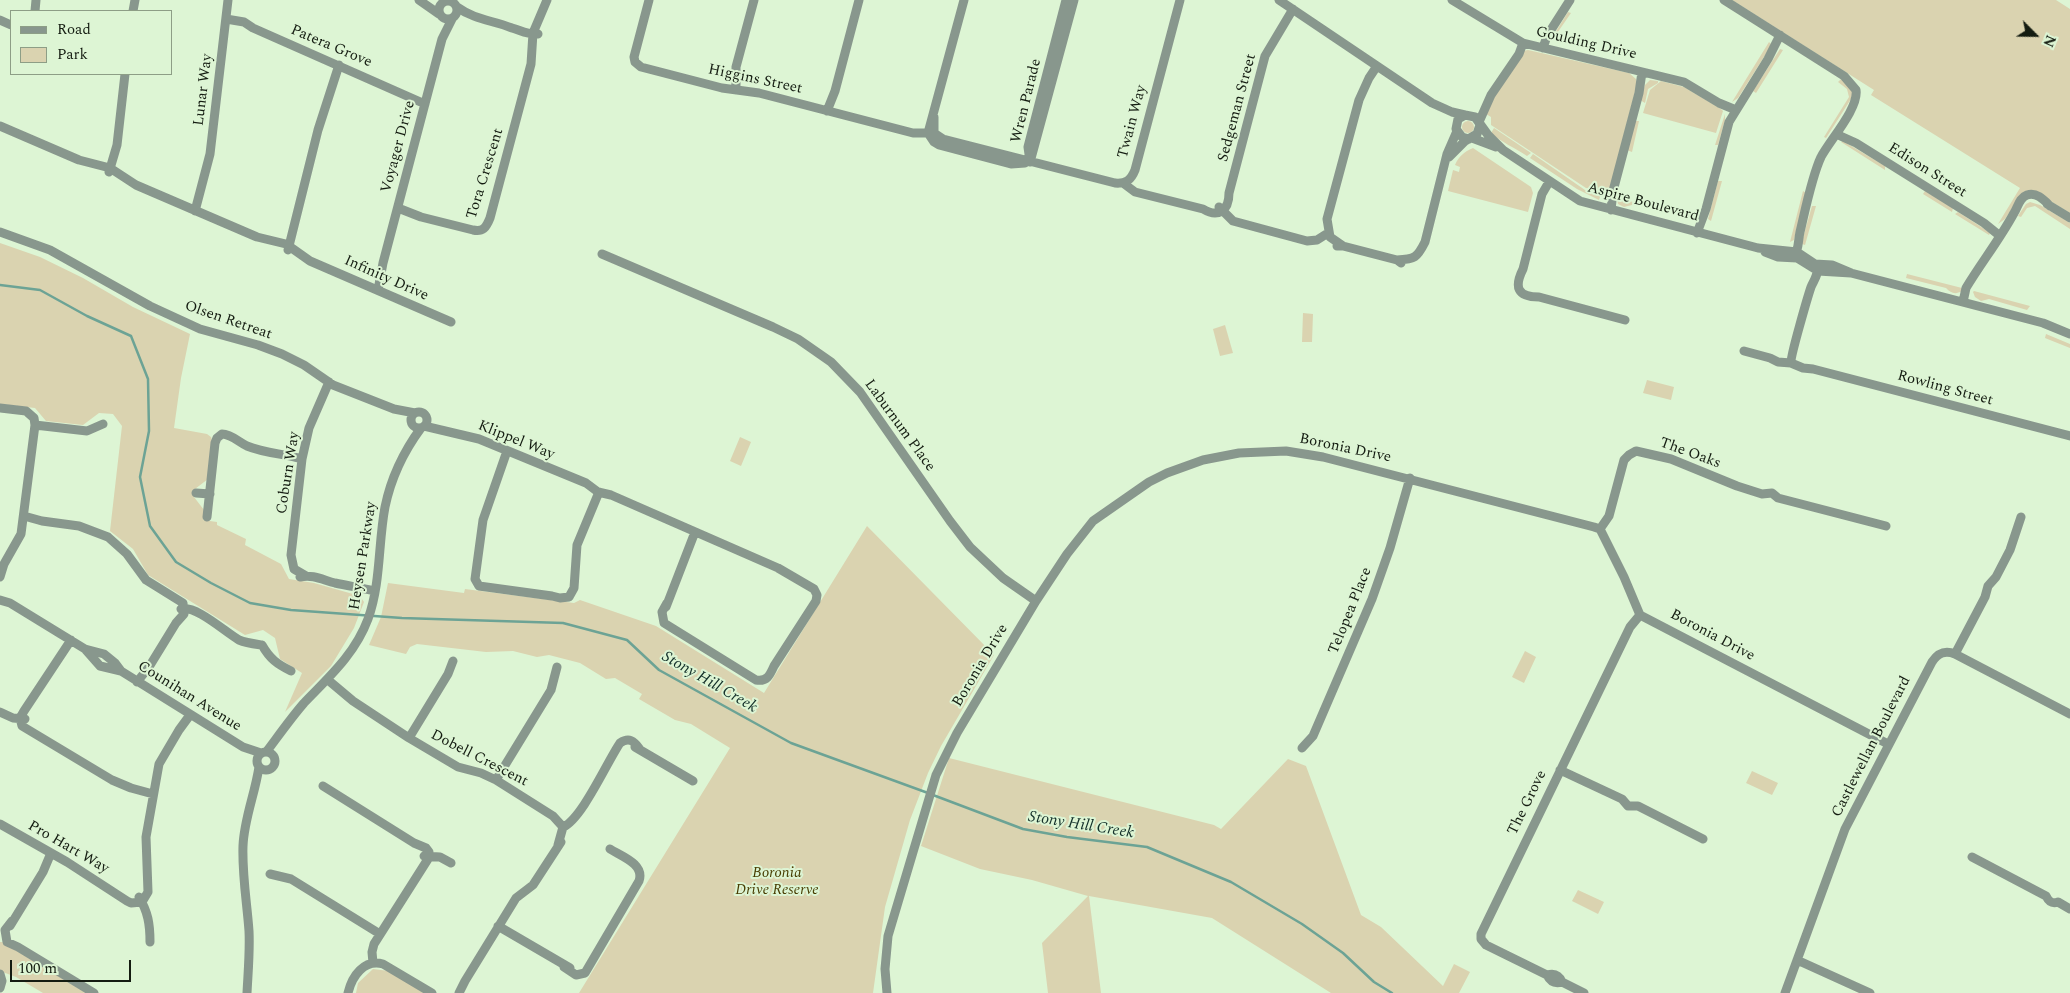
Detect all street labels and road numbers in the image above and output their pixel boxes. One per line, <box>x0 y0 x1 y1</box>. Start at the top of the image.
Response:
street label: Patera Grove <box>288 22 374 72</box>
street label: Goulding Drive <box>1534 24 1638 64</box>
street label: Sedgeman Street <box>1215 52 1261 164</box>
street label: Lunar Way <box>191 53 217 127</box>
street label: Wren Parade <box>1008 57 1046 145</box>
street label: Higgins Street <box>706 61 804 99</box>
street label: Twain Way <box>1115 84 1151 160</box>
street label: Voyager Drive <box>378 99 420 195</box>
street label: Tora Crescent <box>464 127 508 221</box>
street label: Edison Street <box>1884 140 1970 202</box>
street label: Aspire Boulevard <box>1585 179 1701 227</box>
street label: Infinity Drive <box>341 252 431 306</box>
street label: Olsen Retreat <box>182 298 274 344</box>
street label: Rowling Street <box>1895 368 1995 410</box>
street label: Laburnum Place <box>860 377 938 475</box>
street label: Klippel Way <box>475 417 557 465</box>
street label: Boronia Drive <box>1297 430 1393 468</box>
street label: Coburn Way <box>274 431 304 515</box>
street label: The Oaks <box>1657 435 1723 473</box>
street label: Heysen Parkway <box>347 501 381 611</box>
street label: Telopea Place <box>1325 565 1377 657</box>
street label: Boronia Drive <box>1667 606 1757 666</box>
street label: Boronia Drive <box>949 621 1013 711</box>
street label: Counihan Avenue <box>134 658 244 736</box>
street label: Castlewellan Boulevard <box>1829 674 1915 820</box>
street label: Dobell Crescent <box>427 727 531 791</box>
street label: The Grove <box>1505 768 1551 838</box>
street label: Pro Hart Way <box>24 818 112 878</box>

